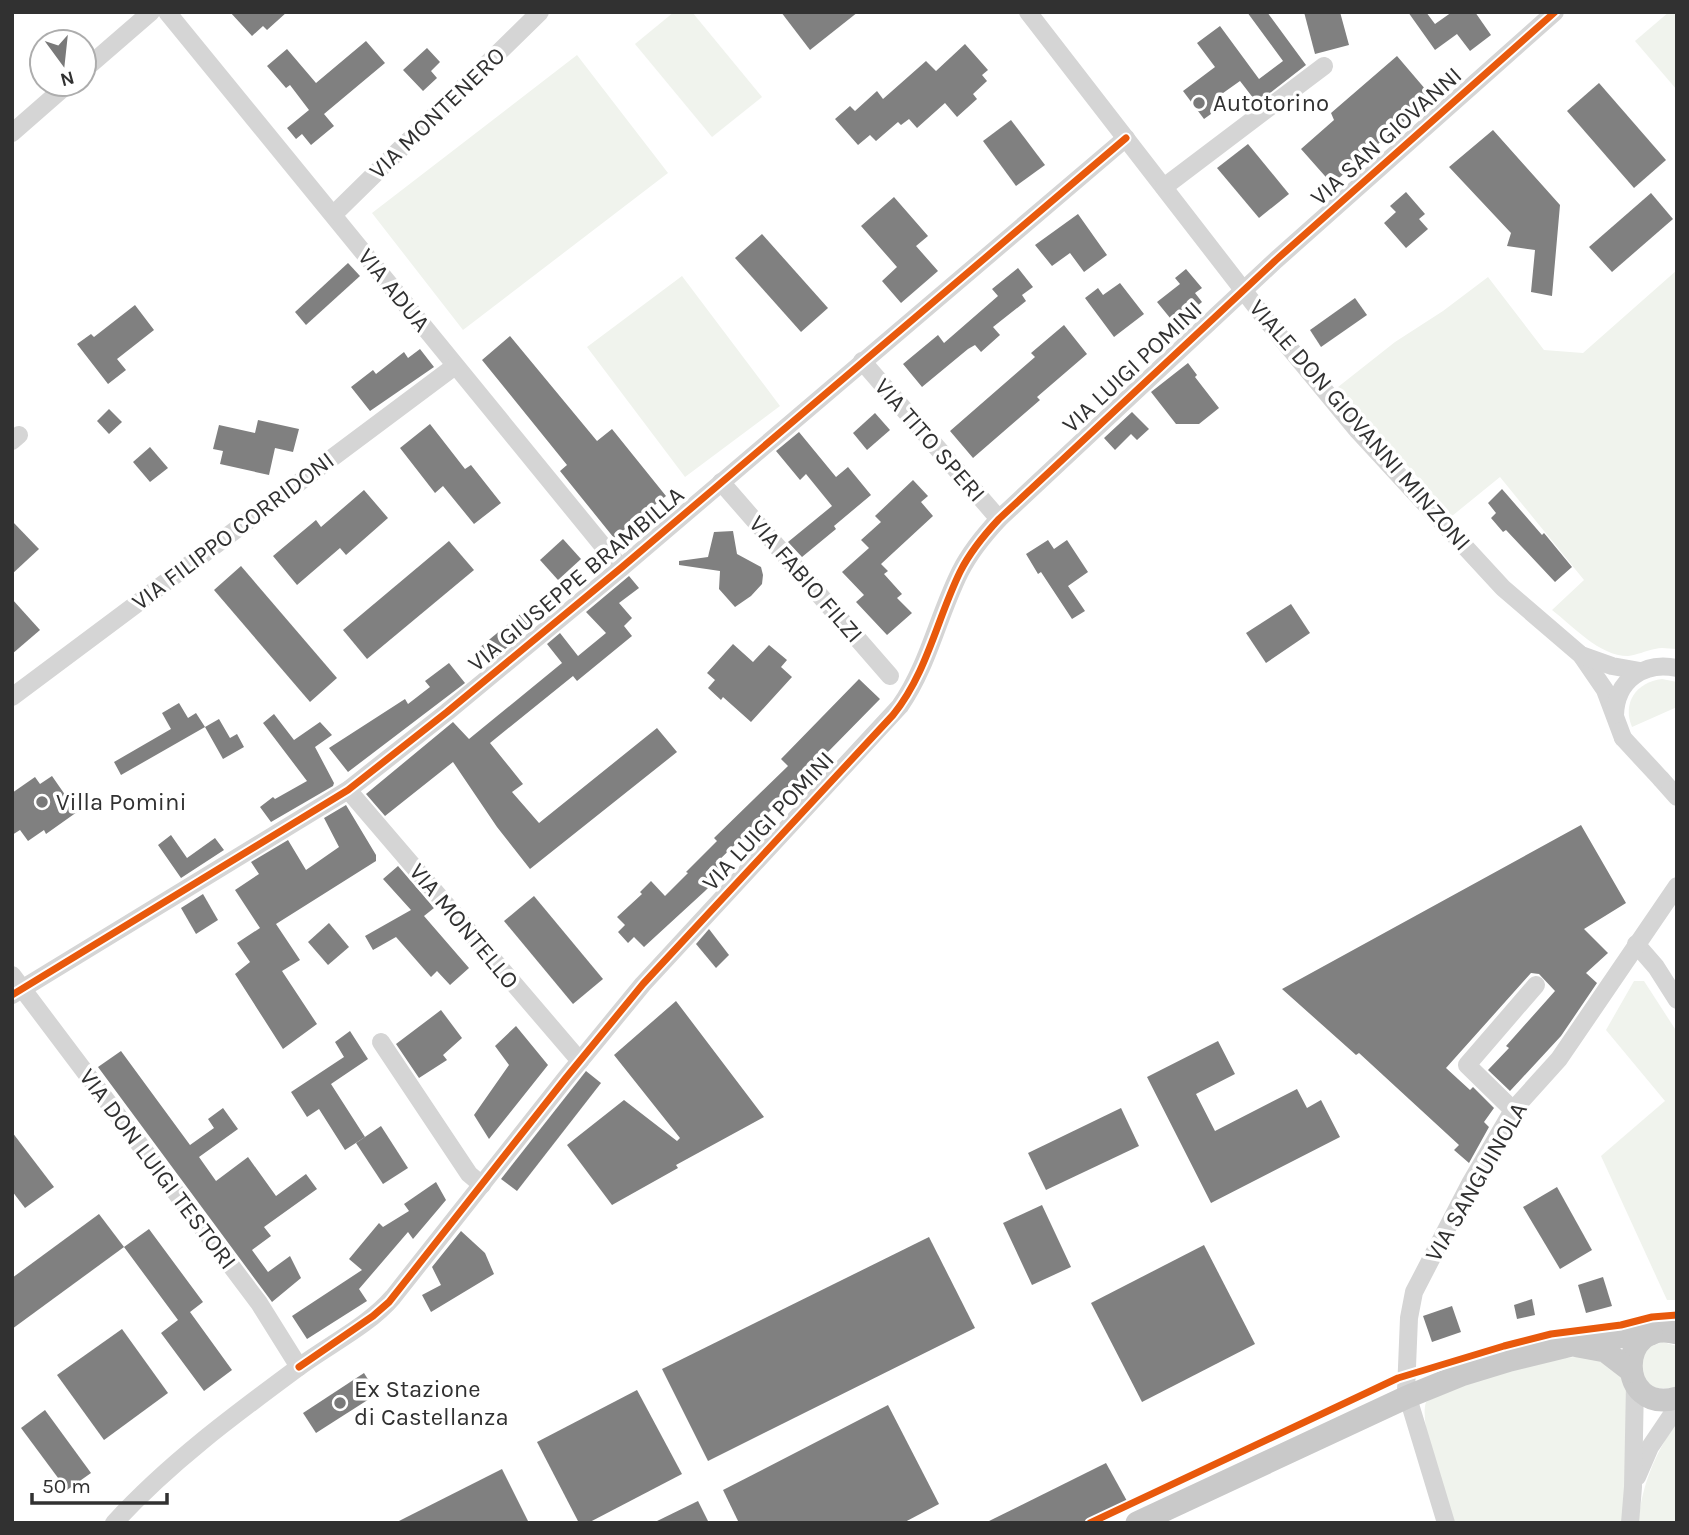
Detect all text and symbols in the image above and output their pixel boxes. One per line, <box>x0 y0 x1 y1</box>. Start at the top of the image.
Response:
north arrow <box>28 28 98 98</box>
street label: VIA MONTENERO <box>363 41 511 185</box>
street label: VIA SAN GIOVANNI <box>1305 61 1467 211</box>
text: N <box>58 66 77 91</box>
place label: Autotorino <box>1213 89 1329 117</box>
marker: Autotorino <box>1191 95 1207 111</box>
street label: VIA ADUA <box>352 243 436 337</box>
street label: VIALE DON GIOVANNI MINZONI <box>1243 294 1477 556</box>
street label: VIA LUIGI POMINI <box>1057 295 1207 439</box>
street label: VIA TITO SPERI <box>869 373 991 507</box>
street label: VIA FILIPPO CORRIDONI <box>127 446 339 616</box>
street label: VIA GIUSEPPE BRAMBILLA <box>462 480 690 677</box>
street label: VIA FABIO FILZI <box>743 510 869 648</box>
street label: VIA LUIGI POMINI <box>696 746 840 896</box>
place label: Villa Pomini <box>56 788 187 816</box>
marker: Villa Pomini <box>34 794 50 810</box>
street label: VIA MONTELLO <box>403 857 525 995</box>
street label: VIA DON LUIGI TESTORI <box>74 1063 242 1275</box>
street label: VIA SANGUINOLA <box>1419 1097 1533 1267</box>
place label: Ex Stazione di Castellanza <box>354 1375 509 1431</box>
marker: Ex Stazione di Castellanza <box>332 1395 348 1411</box>
scale bar <box>32 1462 166 1506</box>
text: 50 m <box>42 1474 91 1498</box>

